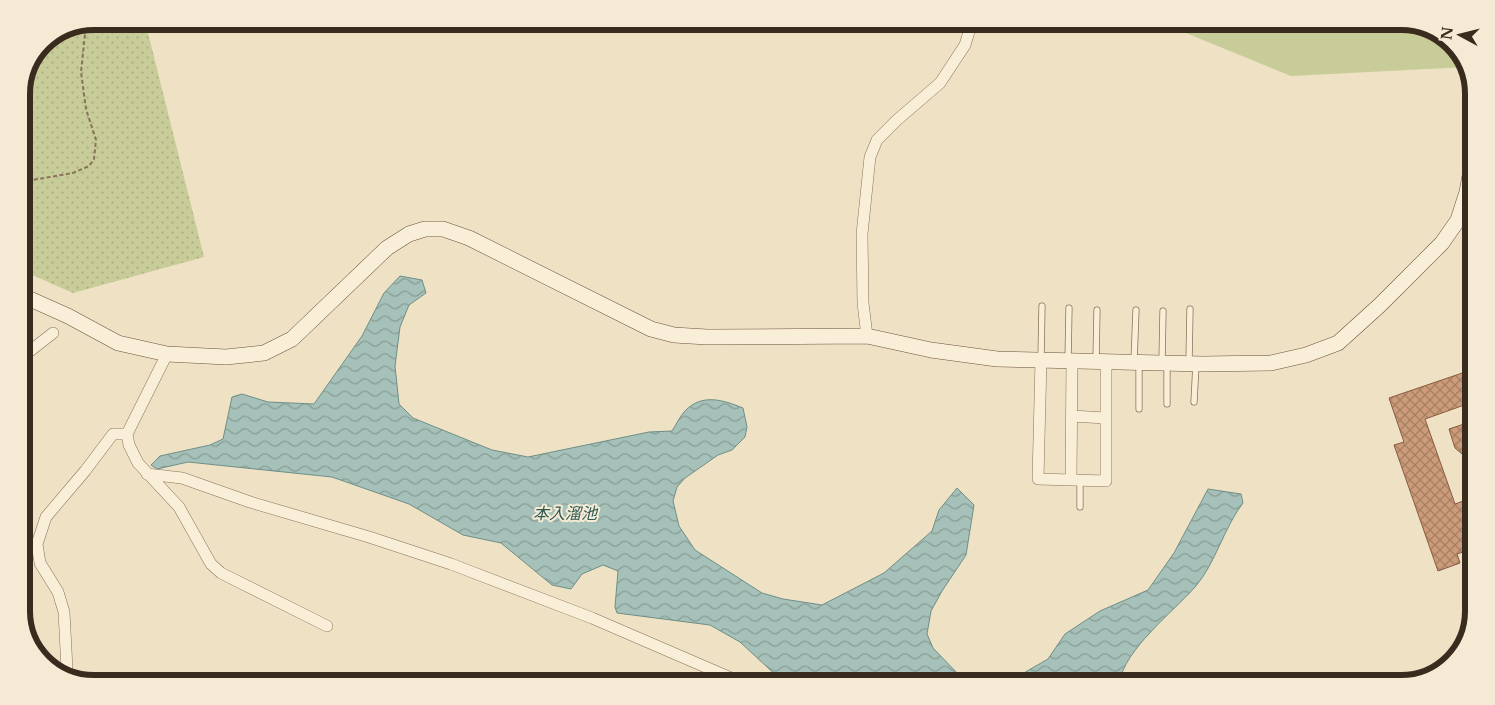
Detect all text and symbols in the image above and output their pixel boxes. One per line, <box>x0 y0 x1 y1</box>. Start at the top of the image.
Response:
north arrow <box>1435 10 1485 60</box>
text: N <box>1437 26 1457 41</box>
water label: 本入溜池 <box>533 503 599 523</box>

